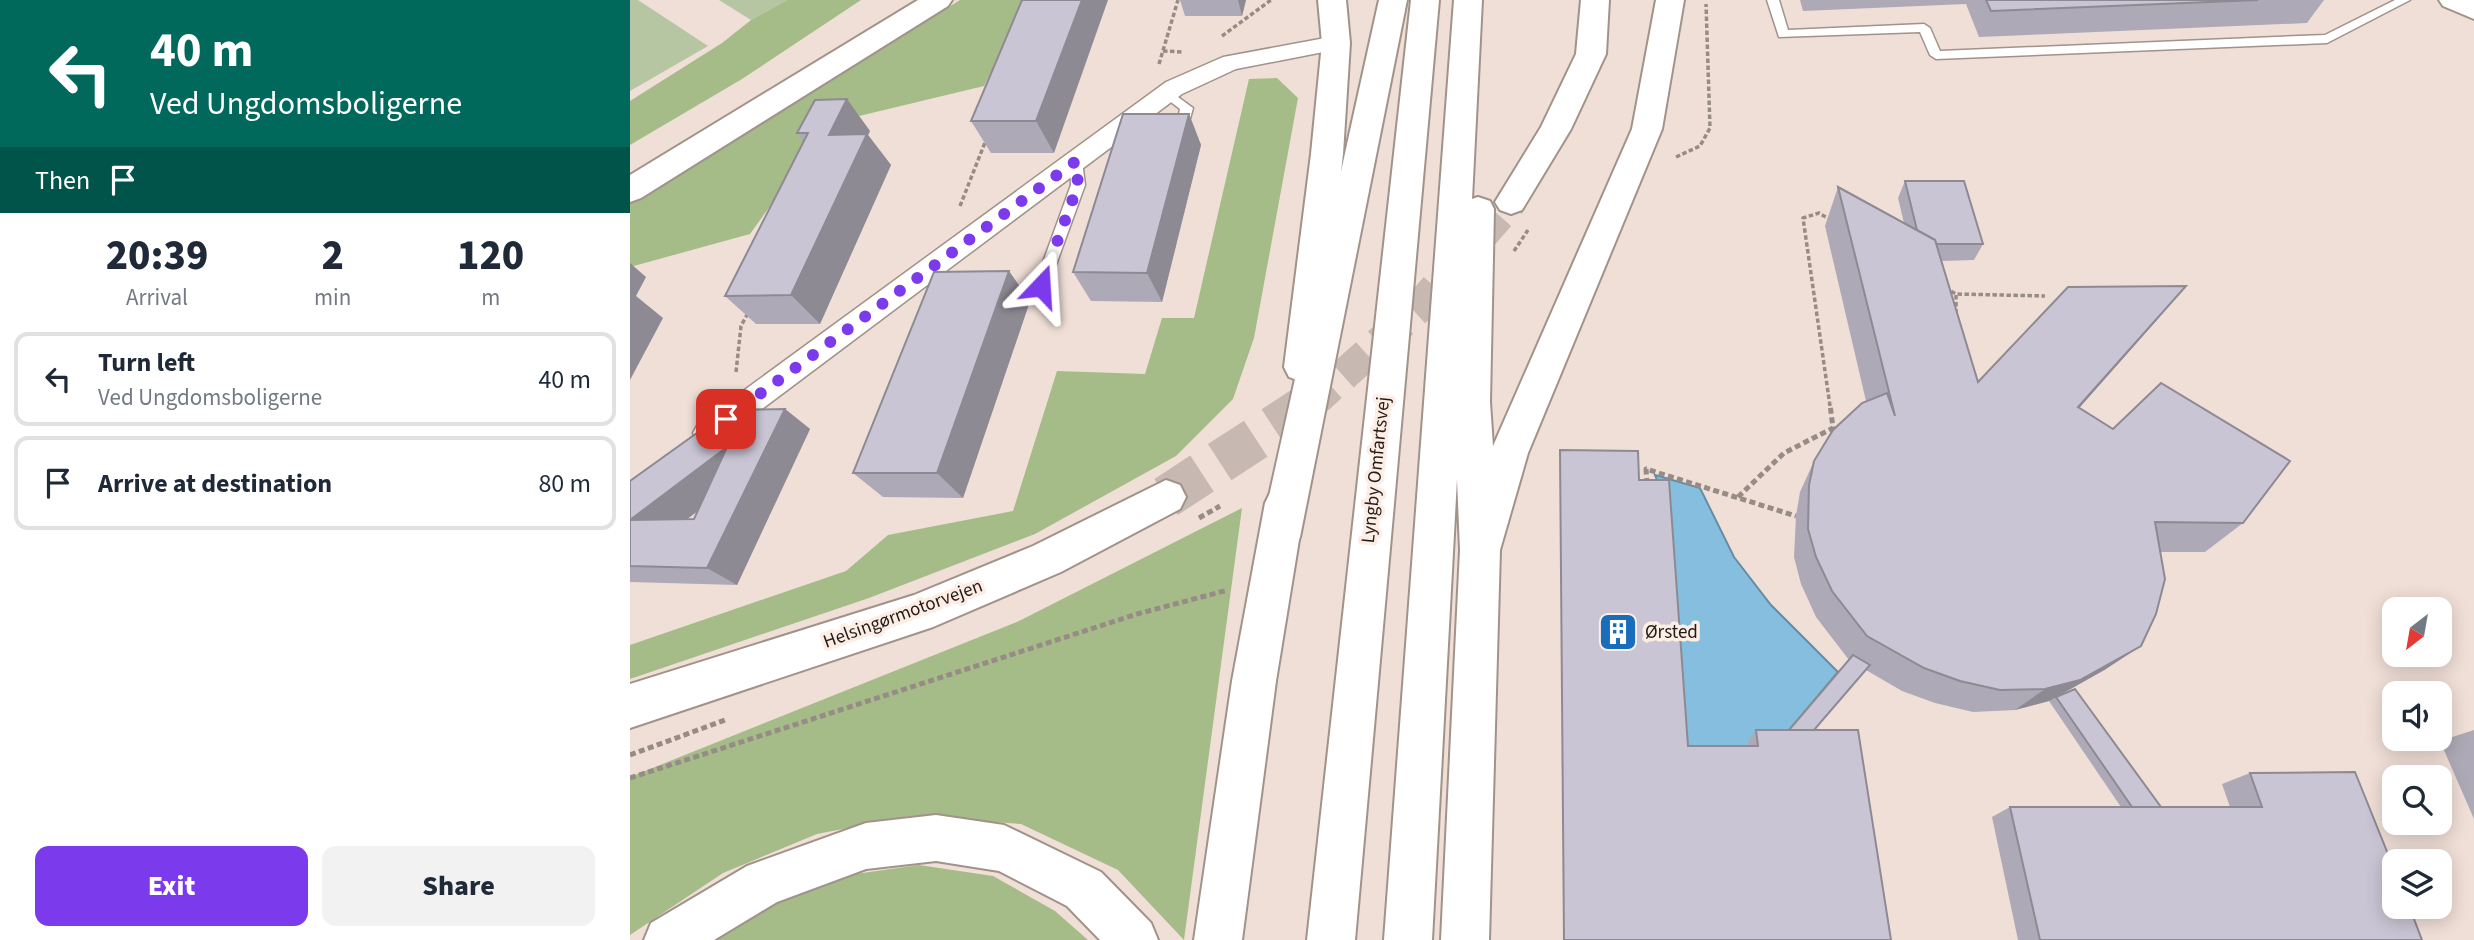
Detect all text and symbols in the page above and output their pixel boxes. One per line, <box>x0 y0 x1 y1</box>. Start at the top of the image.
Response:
text: 40 m <box>150 16 254 86</box>
icon: left <box>35 28 126 119</box>
text: Ved Ungdomsboligerne <box>150 81 462 127</box>
icon: arrive <box>104 161 142 199</box>
text: Then <box>35 162 90 199</box>
text: 20:39 <box>106 226 208 286</box>
text: 2 <box>321 226 344 286</box>
text: 120 <box>457 226 524 286</box>
position arrow <box>1004 249 1078 323</box>
text: Arrival <box>126 281 188 314</box>
text: min <box>314 281 351 314</box>
text: m <box>481 281 500 314</box>
text: Turn left <box>98 344 195 381</box>
icon: left <box>39 360 77 398</box>
text: 40 m <box>538 361 591 398</box>
text: Ved Ungdomsboligerne <box>98 381 322 414</box>
pin <box>696 389 756 449</box>
street label: Lyngby Omfartsvej <box>1355 395 1397 545</box>
icon: arrive <box>707 400 745 438</box>
icon: arrive <box>39 464 77 502</box>
text: Arrive at destination <box>98 465 332 502</box>
text: 80 m <box>538 465 591 502</box>
street label: Helsingørmotorvejen <box>819 573 987 655</box>
north arrow <box>2382 597 2452 667</box>
map controls <box>2382 597 2452 919</box>
building icon: Ørsted <box>1597 611 1639 653</box>
place label: Ørsted <box>1645 619 1698 646</box>
button: sound <box>2382 681 2452 751</box>
button: search <box>2382 765 2452 835</box>
button: Exit <box>35 846 308 926</box>
button: Share <box>322 846 595 926</box>
button: layers <box>2382 849 2452 919</box>

